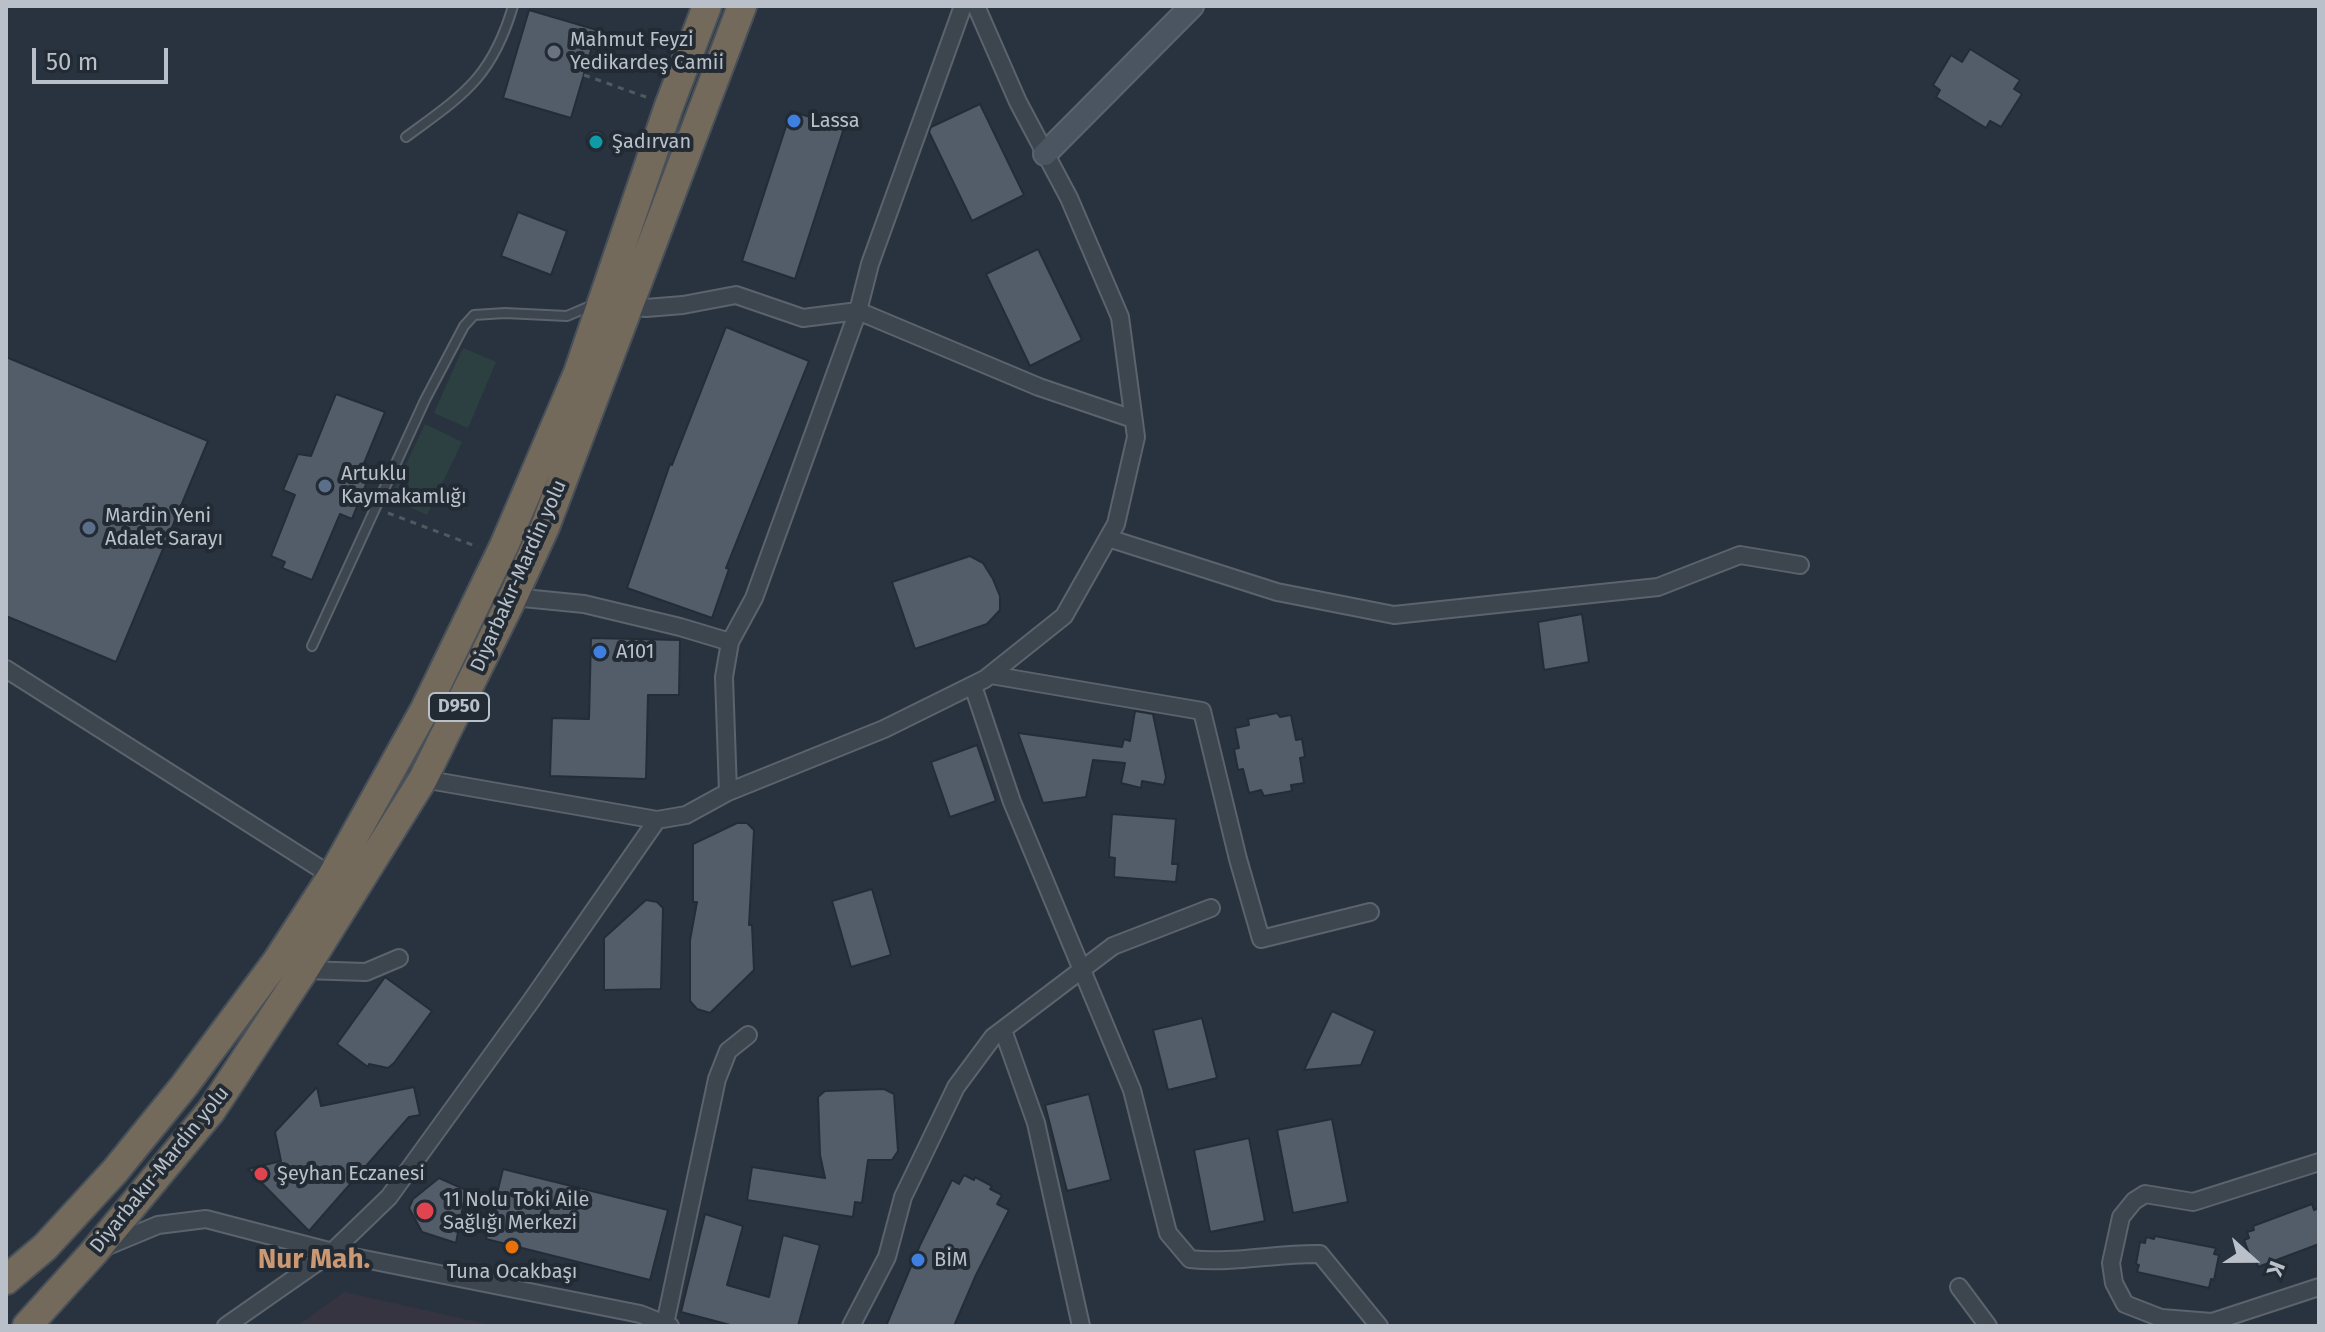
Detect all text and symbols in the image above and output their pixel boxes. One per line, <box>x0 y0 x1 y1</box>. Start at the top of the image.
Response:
place label: Mahmut Feyzi Yedikardeş Camii <box>570 28 724 75</box>
scale bar <box>36 32 172 82</box>
marker: Mahmut Feyzi Yedikardeş Camii <box>545 43 563 61</box>
text: 50 m <box>46 48 98 76</box>
place label: Lassa <box>810 109 860 133</box>
marker: Lassa <box>785 112 803 130</box>
place label: Şadırvan <box>612 130 691 154</box>
marker: Şadırvan <box>587 133 605 151</box>
place label: Artuklu Kaymakamlığı <box>341 462 467 509</box>
street label: Diyarbakır-Mardin yolu <box>466 476 572 676</box>
marker: Artuklu Kaymakamlığı <box>316 477 334 495</box>
place label: Mardin Yeni Adalet Sarayı <box>105 504 223 551</box>
marker: Mardin Yeni Adalet Sarayı <box>80 519 98 537</box>
place label: A101 <box>616 640 654 664</box>
marker: A101 <box>591 643 609 661</box>
road number: D950 <box>429 693 489 721</box>
street label: Diyarbakır-Mardin yolu <box>85 1082 235 1258</box>
place label: Şeyhan Eczanesi <box>277 1162 425 1186</box>
marker: Şeyhan Eczanesi <box>252 1165 270 1183</box>
place label: 11 Nolu Toki Aile Sağlığı Merkezi <box>443 1188 589 1235</box>
marker: 11 Nolu Toki Aile Sağlığı Merkezi <box>414 1200 436 1222</box>
north arrow <box>2213 1220 2293 1300</box>
marker: Tuna Ocakbaşı <box>503 1238 521 1256</box>
district label: Nur Mah. <box>258 1243 370 1277</box>
place label: BİM <box>934 1248 968 1272</box>
marker: BİM <box>909 1251 927 1269</box>
text: K <box>2261 1257 2291 1280</box>
place label: Tuna Ocakbaşı <box>447 1260 577 1284</box>

